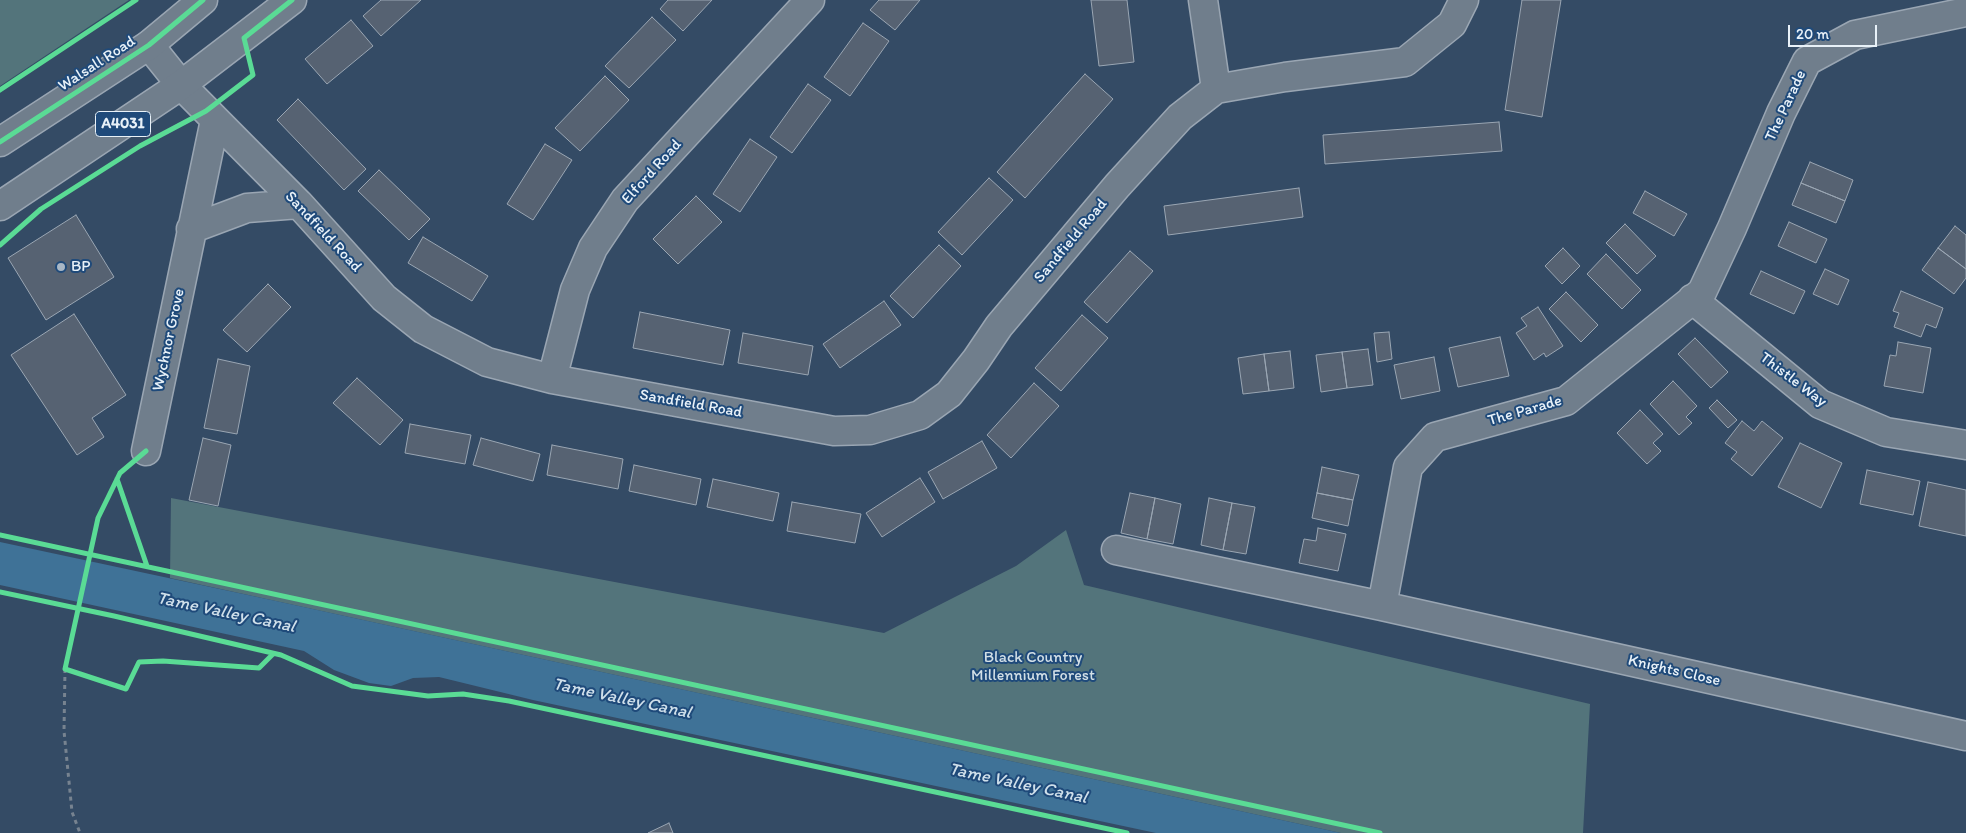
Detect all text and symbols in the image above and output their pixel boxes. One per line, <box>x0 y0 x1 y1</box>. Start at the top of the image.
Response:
scale bar <box>1791 15 1880 47</box>
text: 20 m <box>1796 25 1829 43</box>
street label: Walsall Road <box>55 32 139 96</box>
street label: The Parade <box>1761 67 1811 145</box>
road number: A4031 <box>96 112 150 136</box>
street label: Elford Road <box>618 136 686 208</box>
street label: Sandfield Road <box>280 187 366 277</box>
street label: Sandfield Road <box>1030 195 1112 287</box>
place label: BP <box>71 257 90 277</box>
marker: BP <box>55 261 67 273</box>
street label: Wychnor Grove <box>149 287 189 393</box>
street label: Thistle Way <box>1756 348 1830 412</box>
street label: Sandfield Road <box>638 386 744 422</box>
street label: The Parade <box>1486 391 1564 431</box>
water label: Tame Valley Canal <box>155 588 297 638</box>
park label: Black Country Millennium Forest <box>971 648 1095 686</box>
street label: Knights Close <box>1626 651 1722 691</box>
water label: Tame Valley Canal <box>551 674 693 724</box>
water label: Tame Valley Canal <box>947 759 1089 809</box>

